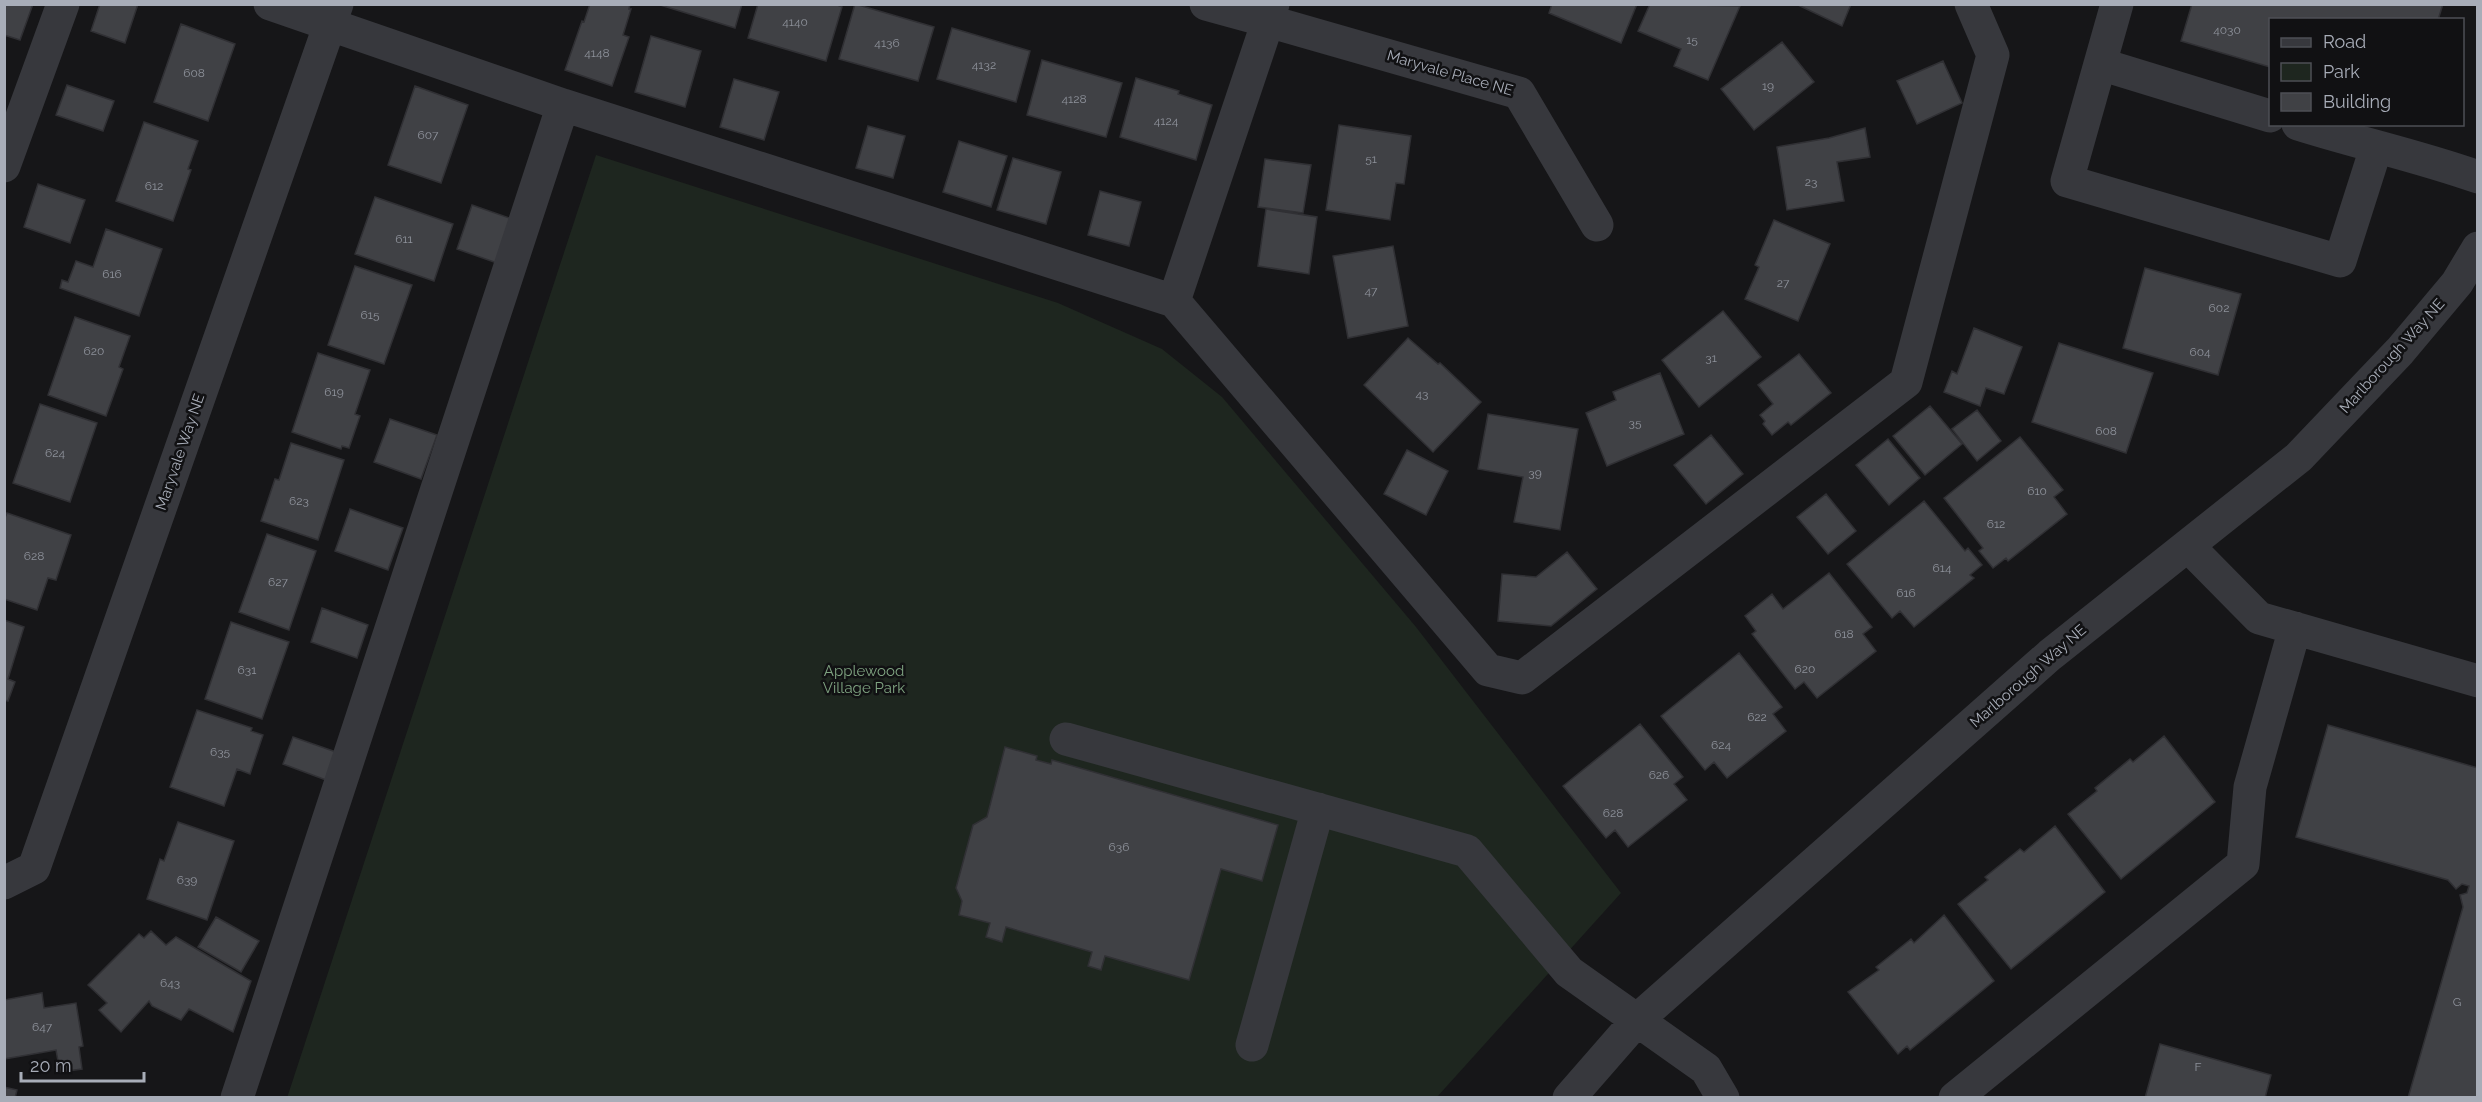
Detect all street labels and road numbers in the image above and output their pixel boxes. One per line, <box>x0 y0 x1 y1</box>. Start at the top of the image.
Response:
street label: Maryvale Place NE <box>1385 46 1515 100</box>
street label: Marlborough Way NE <box>2336 295 2448 417</box>
street label: Maryvale Way NE <box>152 391 208 513</box>
street label: Marlborough Way NE <box>1966 621 2090 731</box>

